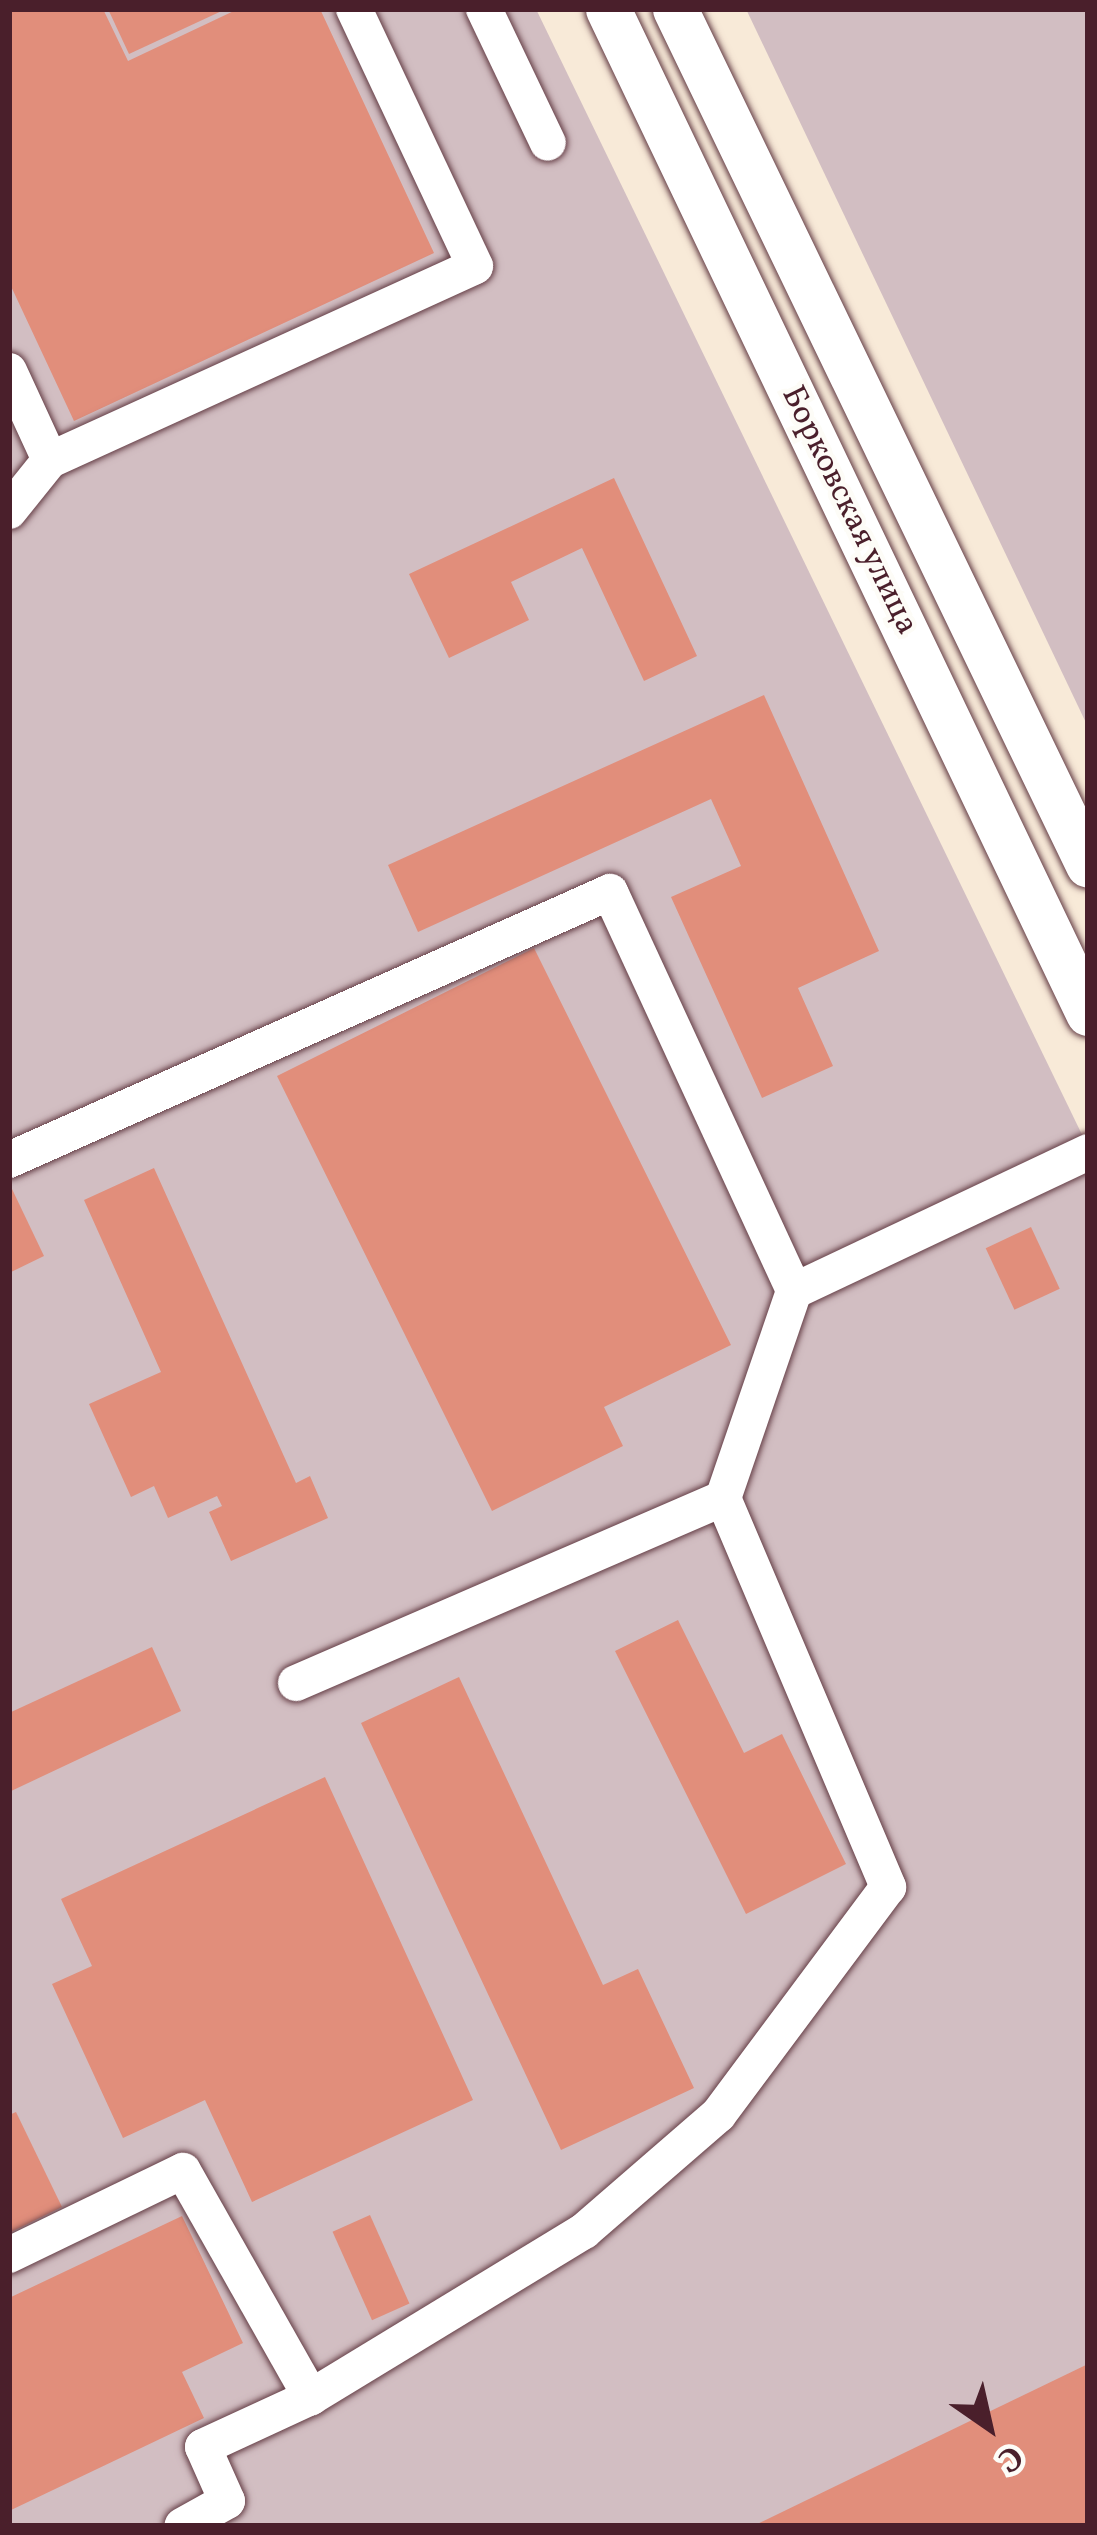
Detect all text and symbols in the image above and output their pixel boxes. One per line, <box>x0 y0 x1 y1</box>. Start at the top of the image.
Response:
street label: Борковская улица <box>770 380 926 642</box>
north arrow <box>929 2367 1049 2487</box>
text: С <box>987 2432 1031 2482</box>

